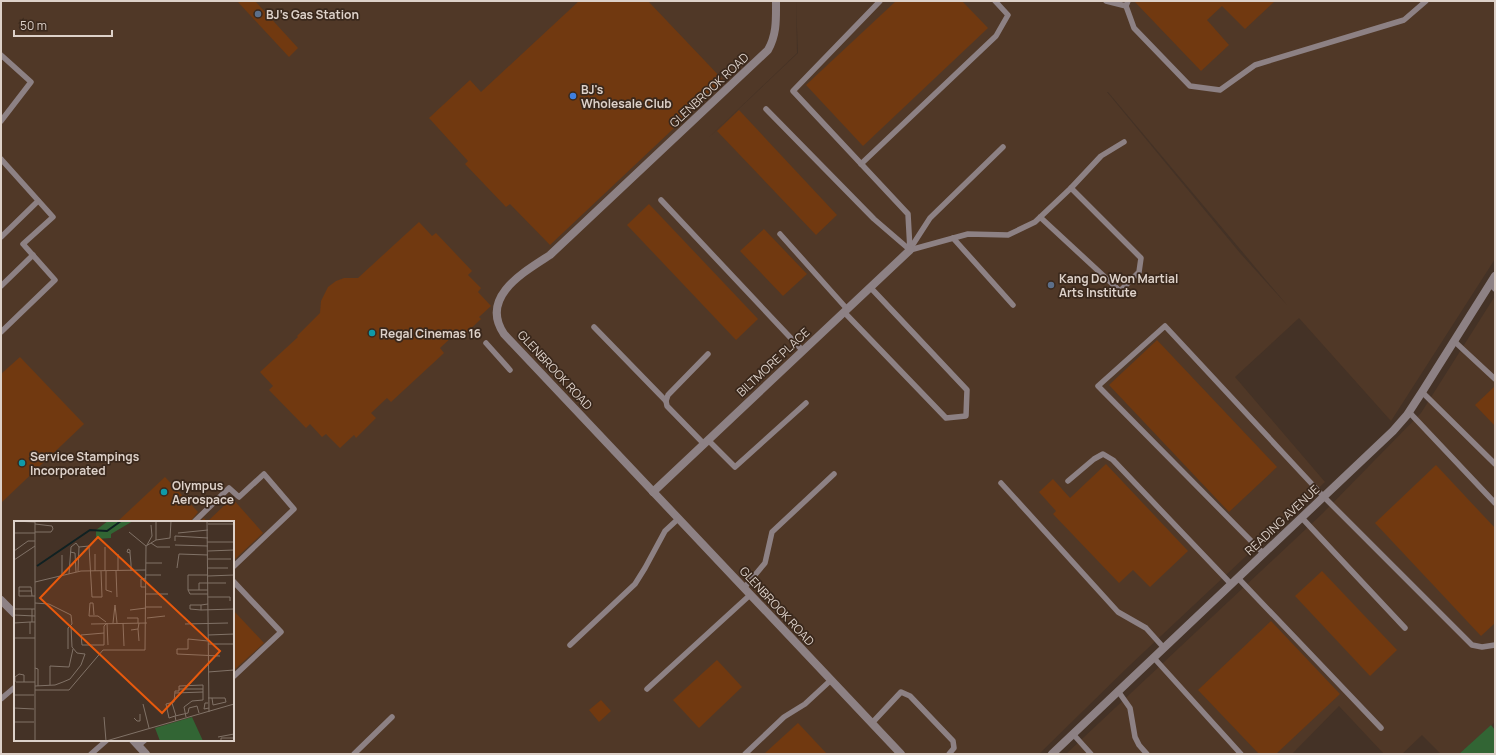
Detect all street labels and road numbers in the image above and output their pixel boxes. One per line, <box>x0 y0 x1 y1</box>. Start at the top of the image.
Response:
street label: GLENBROOK ROAD <box>666 49 752 131</box>
street label: BILTMORE PLACE <box>733 324 813 400</box>
street label: GLENBROOK ROAD <box>514 327 596 413</box>
street label: READING AVENUE <box>1241 481 1323 559</box>
street label: GLENBROOK ROAD <box>736 563 818 649</box>

